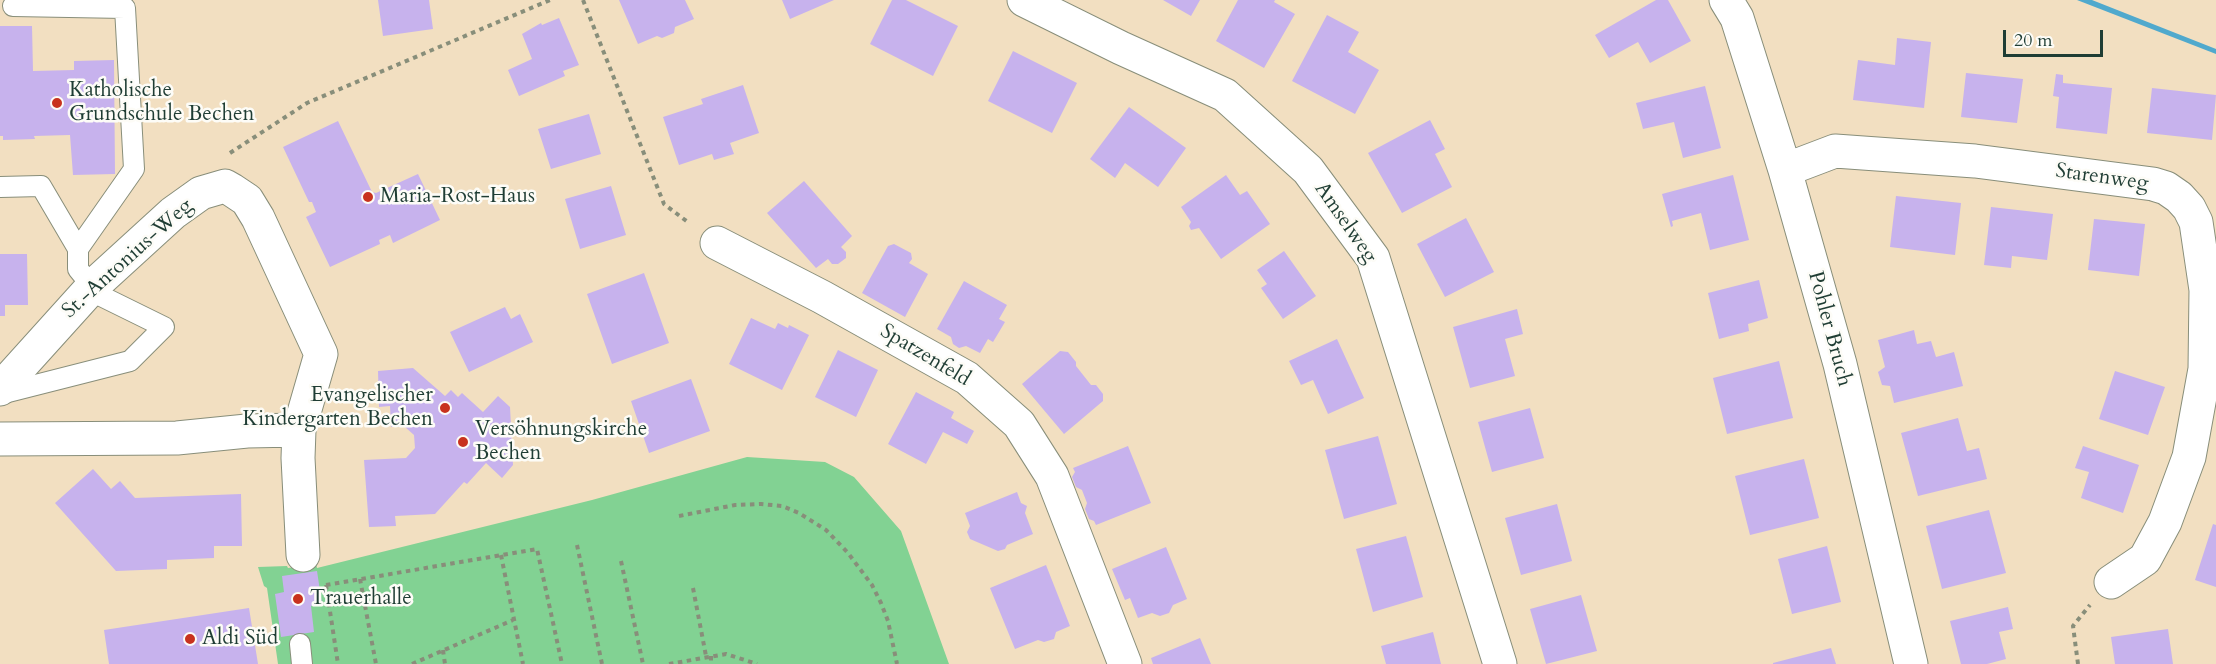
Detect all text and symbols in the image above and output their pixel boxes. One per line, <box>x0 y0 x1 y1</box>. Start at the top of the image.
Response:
scale bar <box>2006 18 2106 56</box>
text: 20 m <box>2014 28 2053 53</box>
place label: Katholische Grundschule Bechen <box>69 78 254 128</box>
marker: Katholische Grundschule Bechen <box>50 96 64 110</box>
street label: Starenweg <box>2054 159 2150 197</box>
street label: Amselweg <box>1308 178 1382 268</box>
place label: Maria-Rost-Haus <box>380 184 535 210</box>
marker: Maria-Rost-Haus <box>361 190 375 204</box>
street label: St.-Antonius-Weg <box>58 194 198 324</box>
street label: Pohler Bruch <box>1802 269 1856 389</box>
street label: Spatzenfeld <box>875 319 975 393</box>
place label: Evangelischer Kindergarten Bechen <box>243 383 433 433</box>
marker: Evangelischer Kindergarten Bechen <box>438 401 452 415</box>
place label: Versöhnungskirche Bechen <box>475 417 647 467</box>
marker: Versöhnungskirche Bechen <box>456 435 470 449</box>
place label: Trauerhalle <box>310 586 412 612</box>
marker: Trauerhalle <box>291 592 305 606</box>
place label: Aldi Süd <box>202 626 278 652</box>
marker: Aldi Süd <box>183 632 197 646</box>

